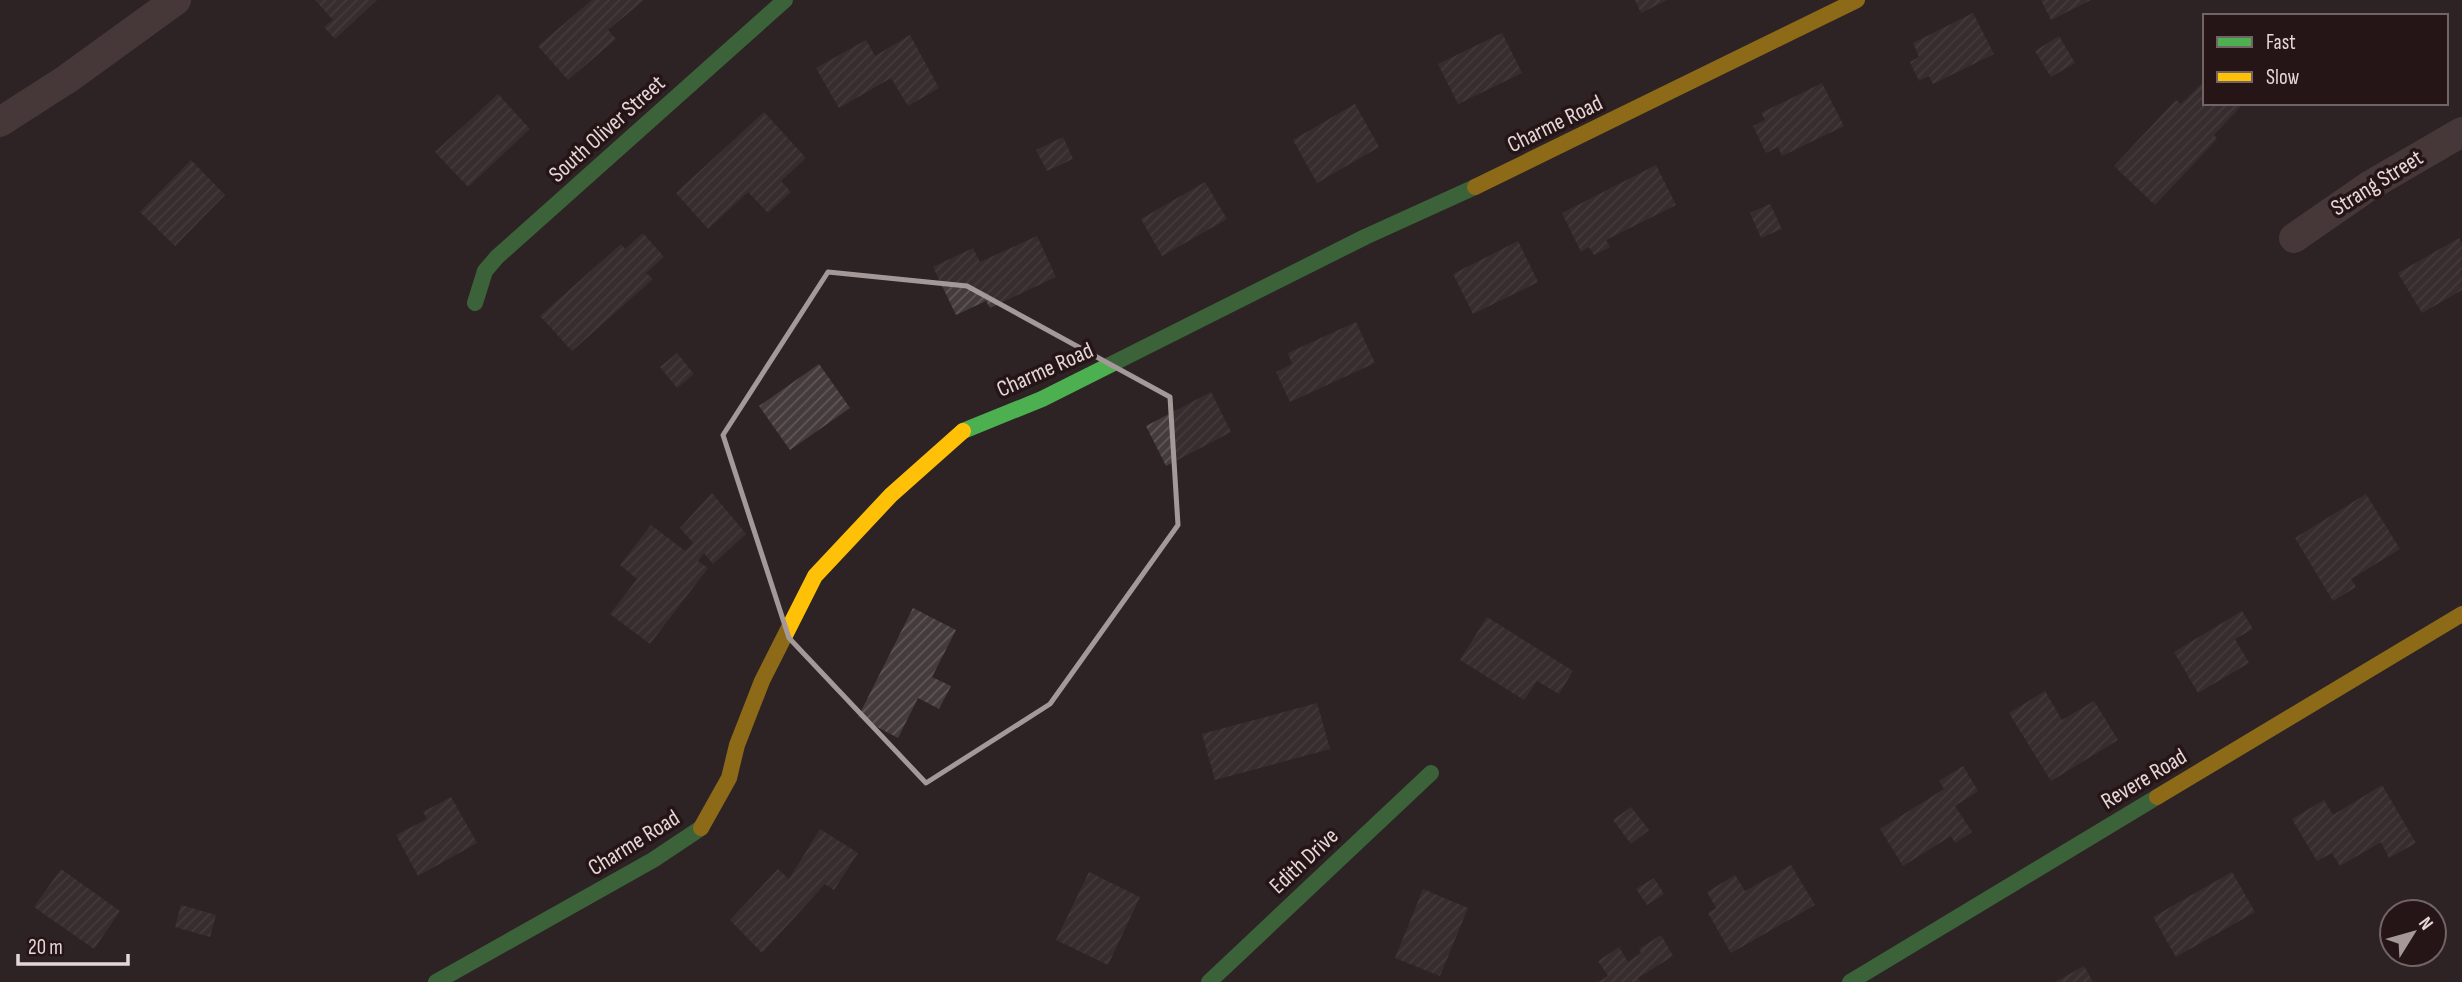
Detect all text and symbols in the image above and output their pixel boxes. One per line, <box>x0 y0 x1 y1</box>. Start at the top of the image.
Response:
legend <box>2203 14 2448 105</box>
text: Fast <box>2266 30 2296 55</box>
text: Slow <box>2266 65 2300 90</box>
street label: South Oliver Street <box>543 70 671 188</box>
street label: Charme Road <box>1503 89 1607 159</box>
street label: Strang Street <box>2326 144 2428 222</box>
street label: Charme Road <box>993 336 1097 404</box>
street label: Revere Road <box>2096 743 2192 815</box>
street label: Charme Road <box>583 804 685 882</box>
street label: Edith Drive <box>1264 822 1344 900</box>
north arrow <box>2378 898 2448 968</box>
text: N <box>2413 913 2438 935</box>
scale bar <box>18 922 128 966</box>
text: 20 m <box>28 935 63 960</box>

